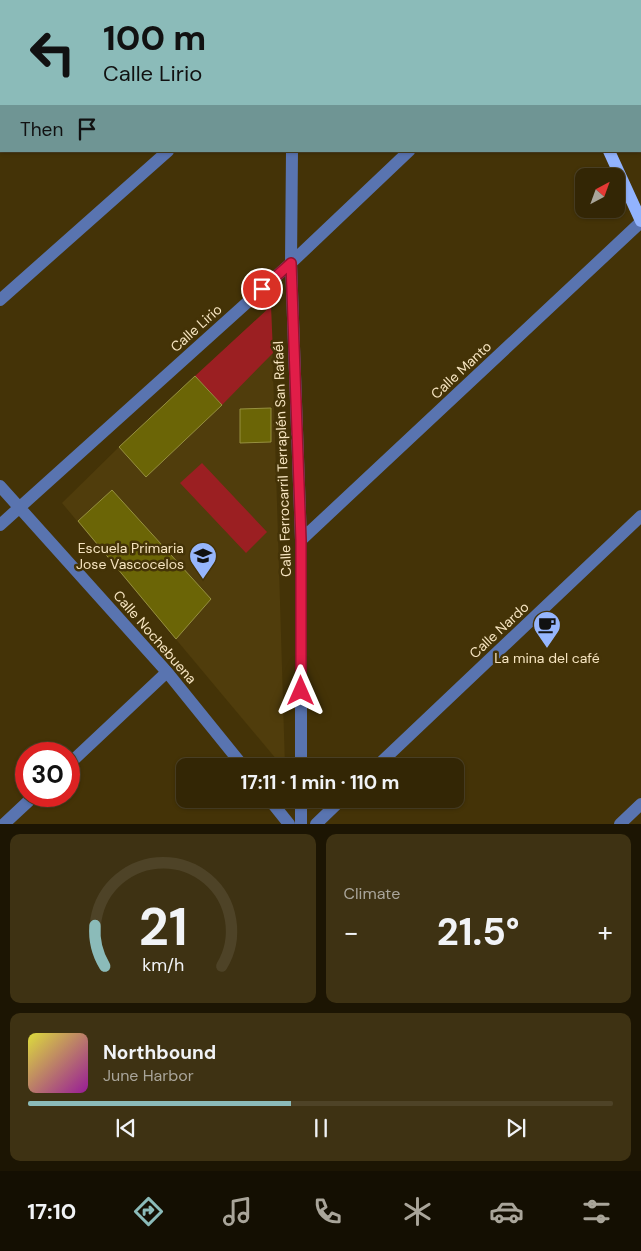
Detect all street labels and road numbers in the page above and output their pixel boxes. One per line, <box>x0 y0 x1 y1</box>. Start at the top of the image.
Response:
street label: Calle Lirio <box>167 300 225 356</box>
street label: Calle Manto <box>427 337 495 403</box>
street label: Calle Ferrocarril Terraplén San Rafaél <box>269 341 295 577</box>
street label: Calle Nochebuena <box>110 587 200 687</box>
street label: Calle Nardo <box>465 598 533 662</box>

